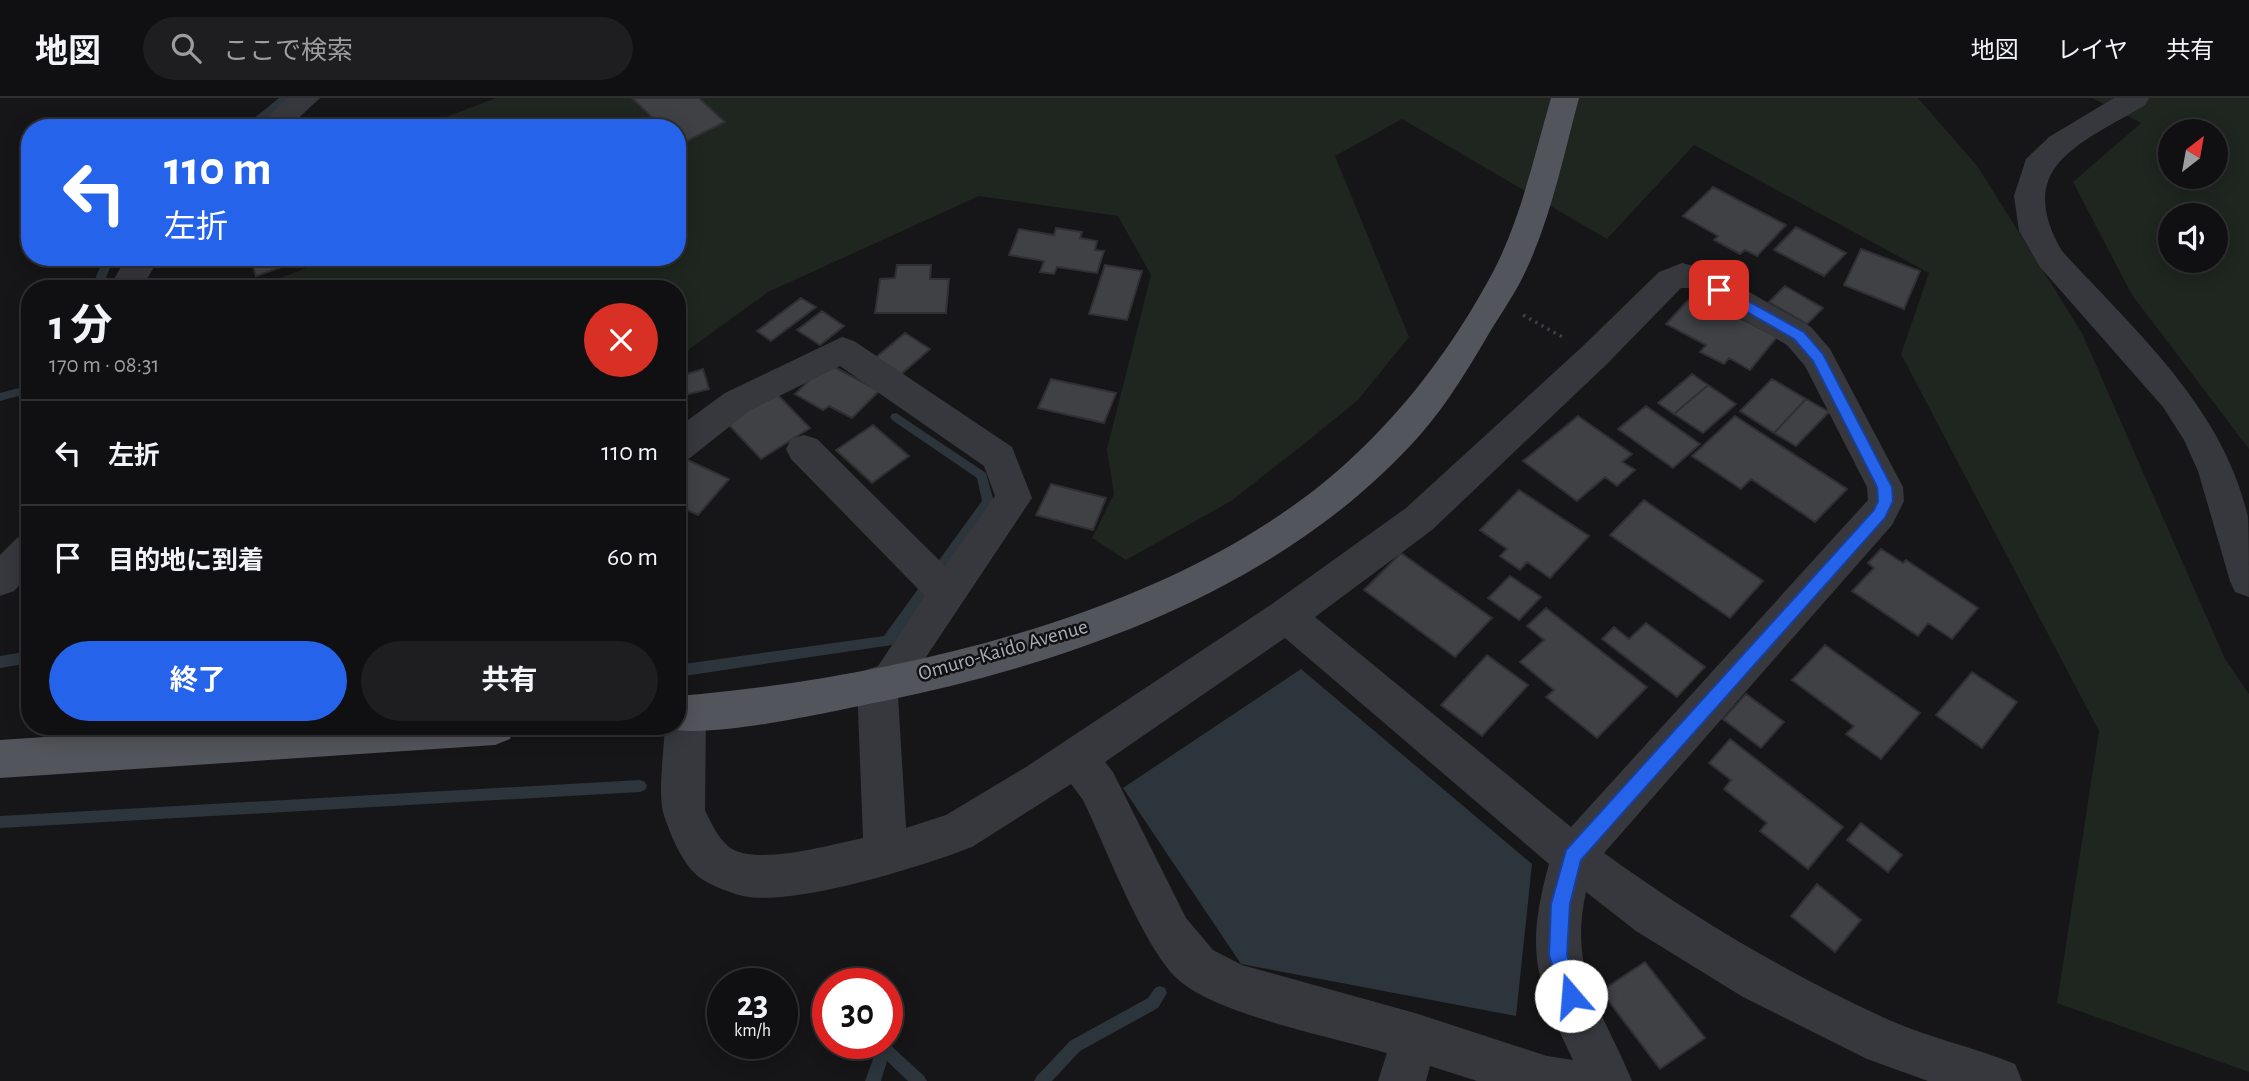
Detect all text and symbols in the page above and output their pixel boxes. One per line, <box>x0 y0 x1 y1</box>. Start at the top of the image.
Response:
search box <box>143 17 633 80</box>
icon: search <box>167 29 205 67</box>
text: 地図 <box>35 36 101 69</box>
text: ここで検索 <box>223 38 353 64</box>
text: 地図 <box>1971 39 2019 63</box>
text: レイヤ <box>2057 39 2128 63</box>
text: 共有 <box>2166 39 2214 63</box>
north arrow <box>2158 119 2228 189</box>
map controls <box>2158 119 2228 273</box>
text: 110 m <box>164 145 272 194</box>
icon: left <box>49 147 140 238</box>
button: sound <box>2158 203 2228 273</box>
text: 左折 <box>164 211 228 243</box>
pin <box>1689 260 1749 320</box>
icon: arrive <box>1700 271 1738 309</box>
button: close <box>584 303 658 377</box>
text: 1 分 <box>49 305 112 347</box>
text: 170 m · 08:31 <box>49 354 159 377</box>
icon: left <box>49 434 87 472</box>
text: 110 m <box>601 439 658 465</box>
text: 左折 <box>108 443 160 469</box>
icon: arrive <box>49 539 87 577</box>
text: 60 m <box>607 544 658 570</box>
text: 目的地に到着 <box>108 548 264 574</box>
street label: Omuro-Kaido Avenue <box>916 616 1090 684</box>
button: 終了 <box>49 641 347 721</box>
button: 共有 <box>361 641 658 721</box>
position arrow <box>1534 959 1608 1033</box>
speed limit sign: 30 <box>812 968 903 1059</box>
text: 23 <box>737 987 768 1022</box>
text: km/h <box>734 1022 771 1040</box>

